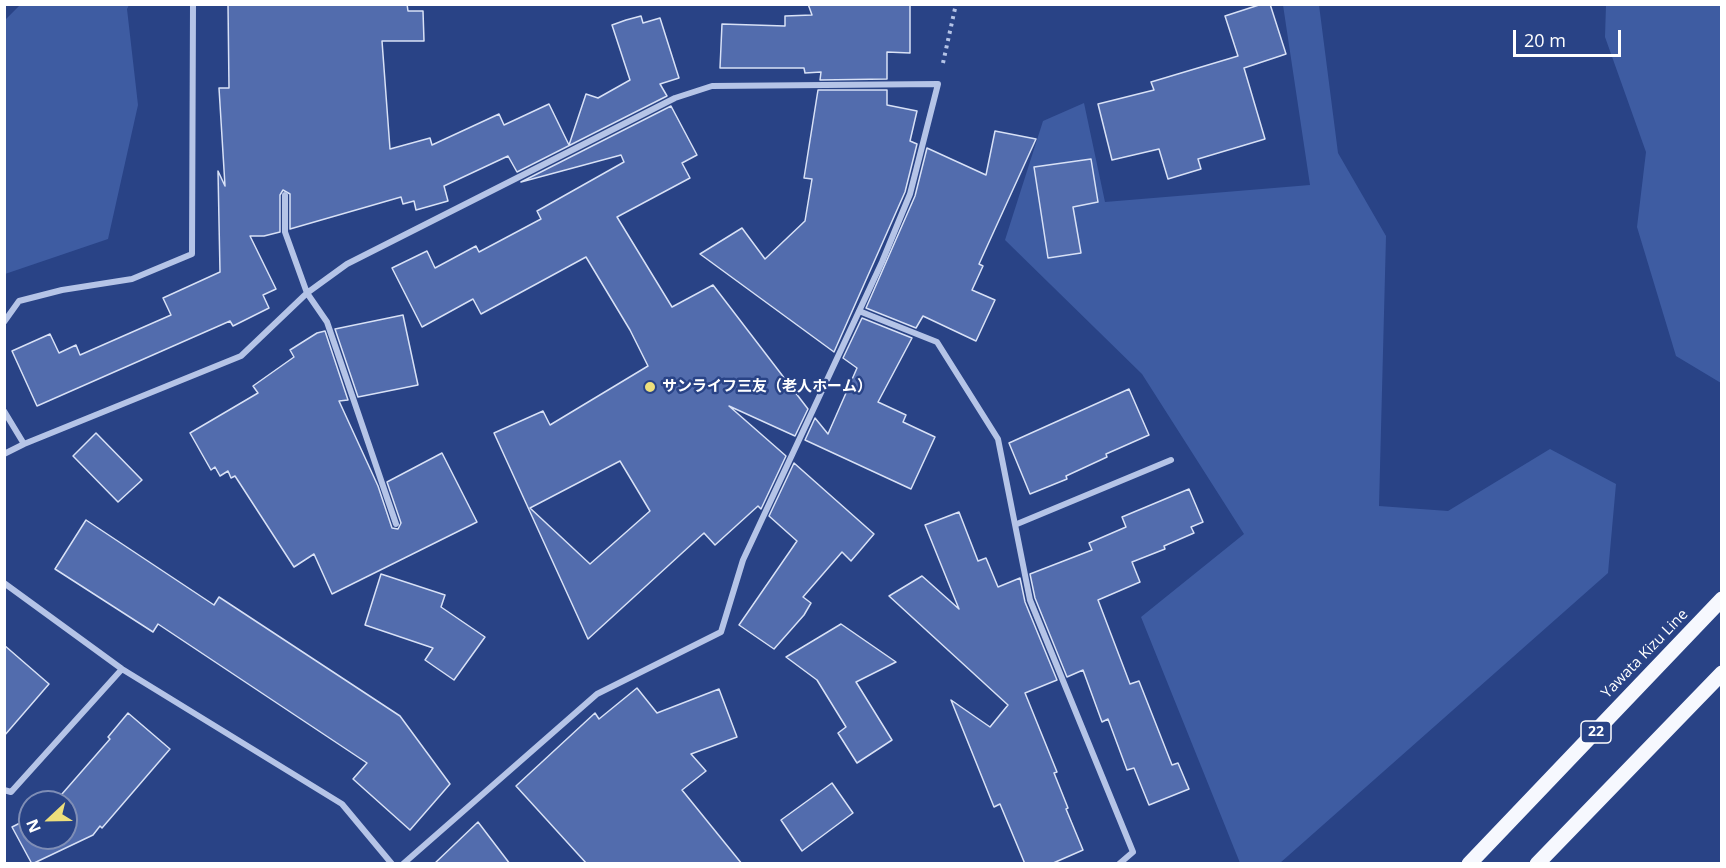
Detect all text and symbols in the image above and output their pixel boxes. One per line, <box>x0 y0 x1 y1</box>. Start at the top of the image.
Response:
scale bar <box>1516 18 1624 56</box>
text: 20 m <box>1524 28 1566 52</box>
place label: サンライフ三友（老人ホーム） <box>662 378 872 396</box>
marker: サンライフ三友（老人ホーム） <box>643 380 657 394</box>
street label: Yawata Kizu Line <box>1598 606 1692 702</box>
road number: 22 <box>1581 721 1611 743</box>
north arrow <box>18 790 78 850</box>
text: N <box>21 816 46 836</box>

